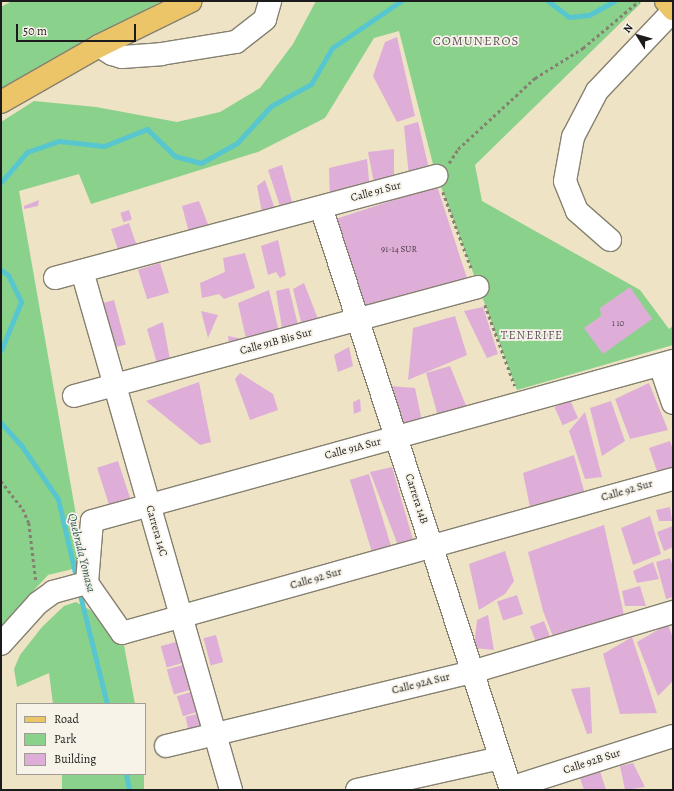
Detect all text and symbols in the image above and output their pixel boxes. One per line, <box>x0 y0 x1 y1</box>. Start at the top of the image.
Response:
scale bar <box>18 16 138 42</box>
north arrow <box>618 16 658 56</box>
text: N <box>620 21 636 36</box>
text: 50 m <box>23 23 47 39</box>
district label: COMUNEROS <box>433 33 519 49</box>
street label: Calle 91 Sur <box>349 179 403 205</box>
house number: 91-14 SUR <box>381 244 417 254</box>
house number: 1 10 <box>612 318 624 328</box>
street label: Calle 91B Bis Sur <box>238 326 314 358</box>
district label: TENERIFE <box>501 329 563 343</box>
street label: Calle 91A Sur <box>323 435 383 463</box>
street label: Carrera 14B <box>402 472 430 526</box>
street label: Calle 92 Sur <box>600 477 654 505</box>
street label: Carrera 14C <box>142 504 170 558</box>
water label: Quebrada Yomasa <box>64 512 98 594</box>
street label: Calle 92 Sur <box>289 565 343 593</box>
street label: Calle 92A Sur <box>391 670 451 698</box>
legend <box>16 703 146 775</box>
text: Road <box>54 711 79 727</box>
text: Park <box>54 731 77 747</box>
street label: Calle 92B Sur <box>562 747 622 777</box>
text: Building <box>54 751 96 767</box>

